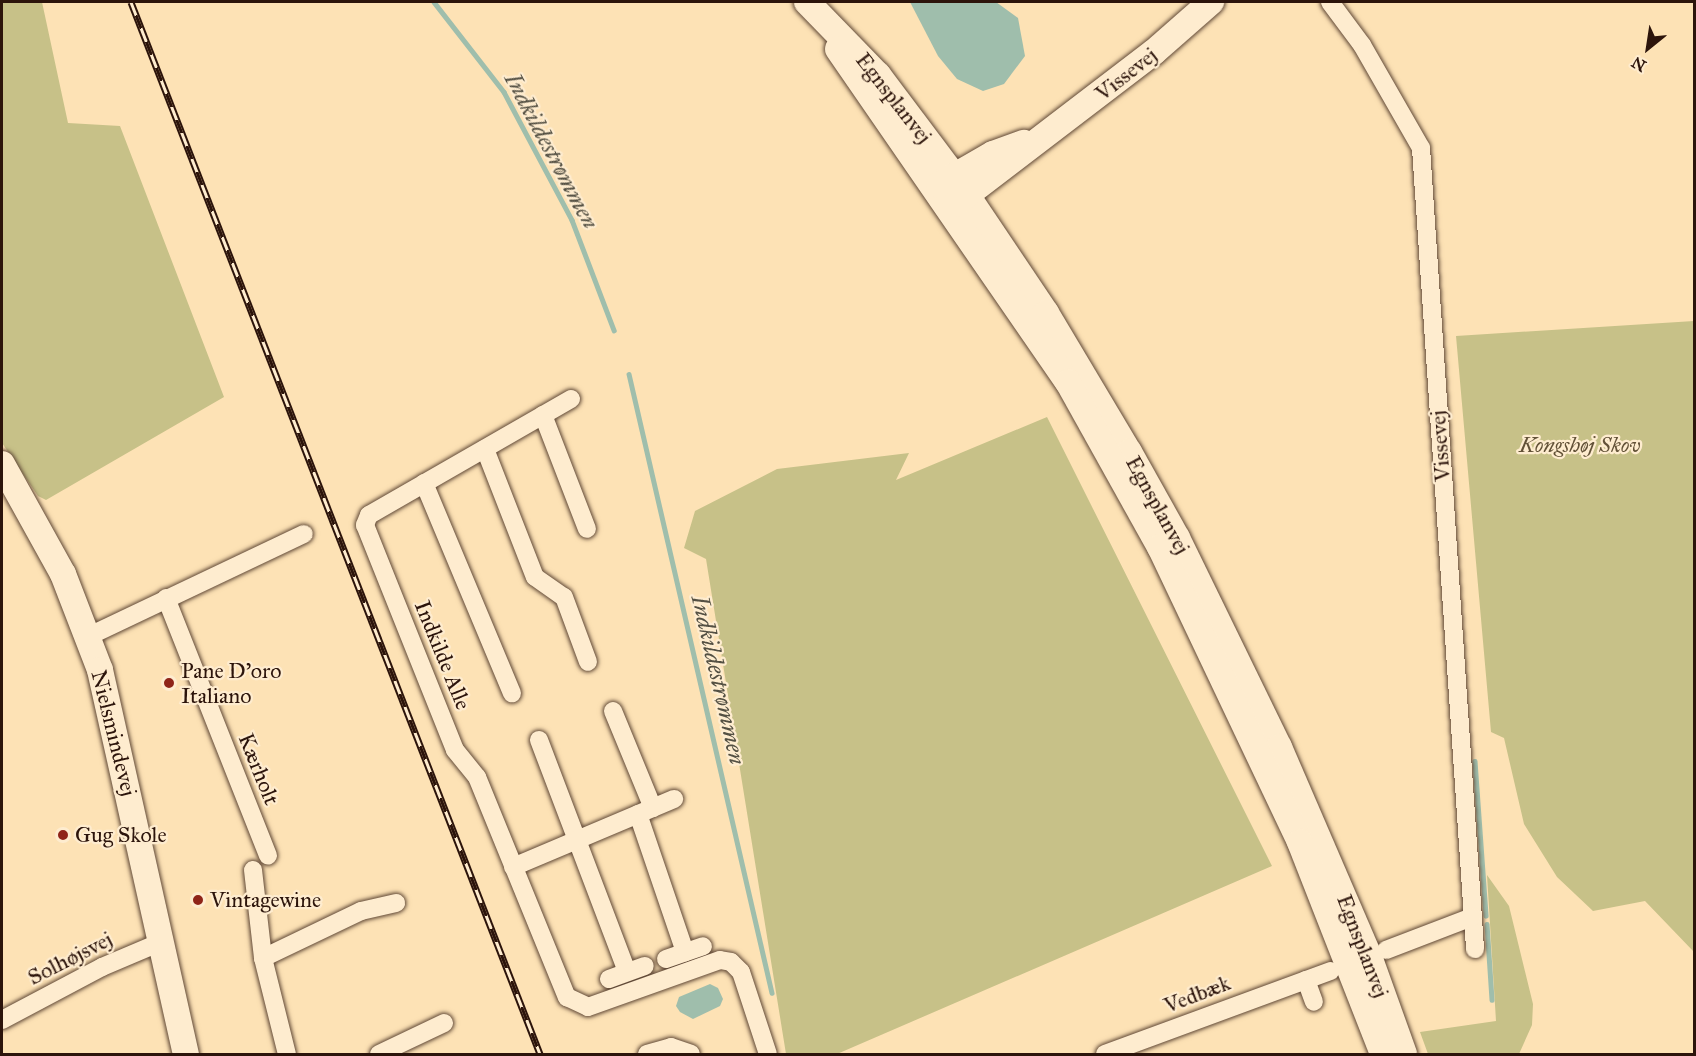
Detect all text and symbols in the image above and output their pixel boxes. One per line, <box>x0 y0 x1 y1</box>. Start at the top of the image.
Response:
north arrow <box>1618 18 1678 78</box>
street label: Vissevej <box>1090 42 1162 106</box>
street label: Egnsplanvej <box>850 47 938 149</box>
text: N <box>1628 52 1649 76</box>
water label: Indkildestrømmen <box>498 68 604 234</box>
street label: Vissevej <box>1424 410 1456 482</box>
park label: Kongshøj Skov <box>1519 432 1641 458</box>
street label: Egnsplanvej <box>1120 451 1196 559</box>
water label: Indkildestrømmen <box>685 592 751 768</box>
street label: Indkilde Alle <box>409 597 477 713</box>
place label: Pane D'oro Italiano <box>181 657 281 708</box>
street label: Nielsmindevej <box>86 667 142 799</box>
marker: Pane D'oro Italiano <box>162 676 176 690</box>
street label: Kærholt <box>233 729 285 809</box>
place label: Gug Skole <box>75 822 167 848</box>
marker: Gug Skole <box>56 828 70 842</box>
place label: Vintagewine <box>210 887 321 913</box>
street label: Egnsplanvej <box>1331 891 1395 1001</box>
marker: Vintagewine <box>191 893 205 907</box>
street label: Solhøjsvej <box>23 925 117 991</box>
street label: Vedbæk <box>1160 969 1234 1019</box>

